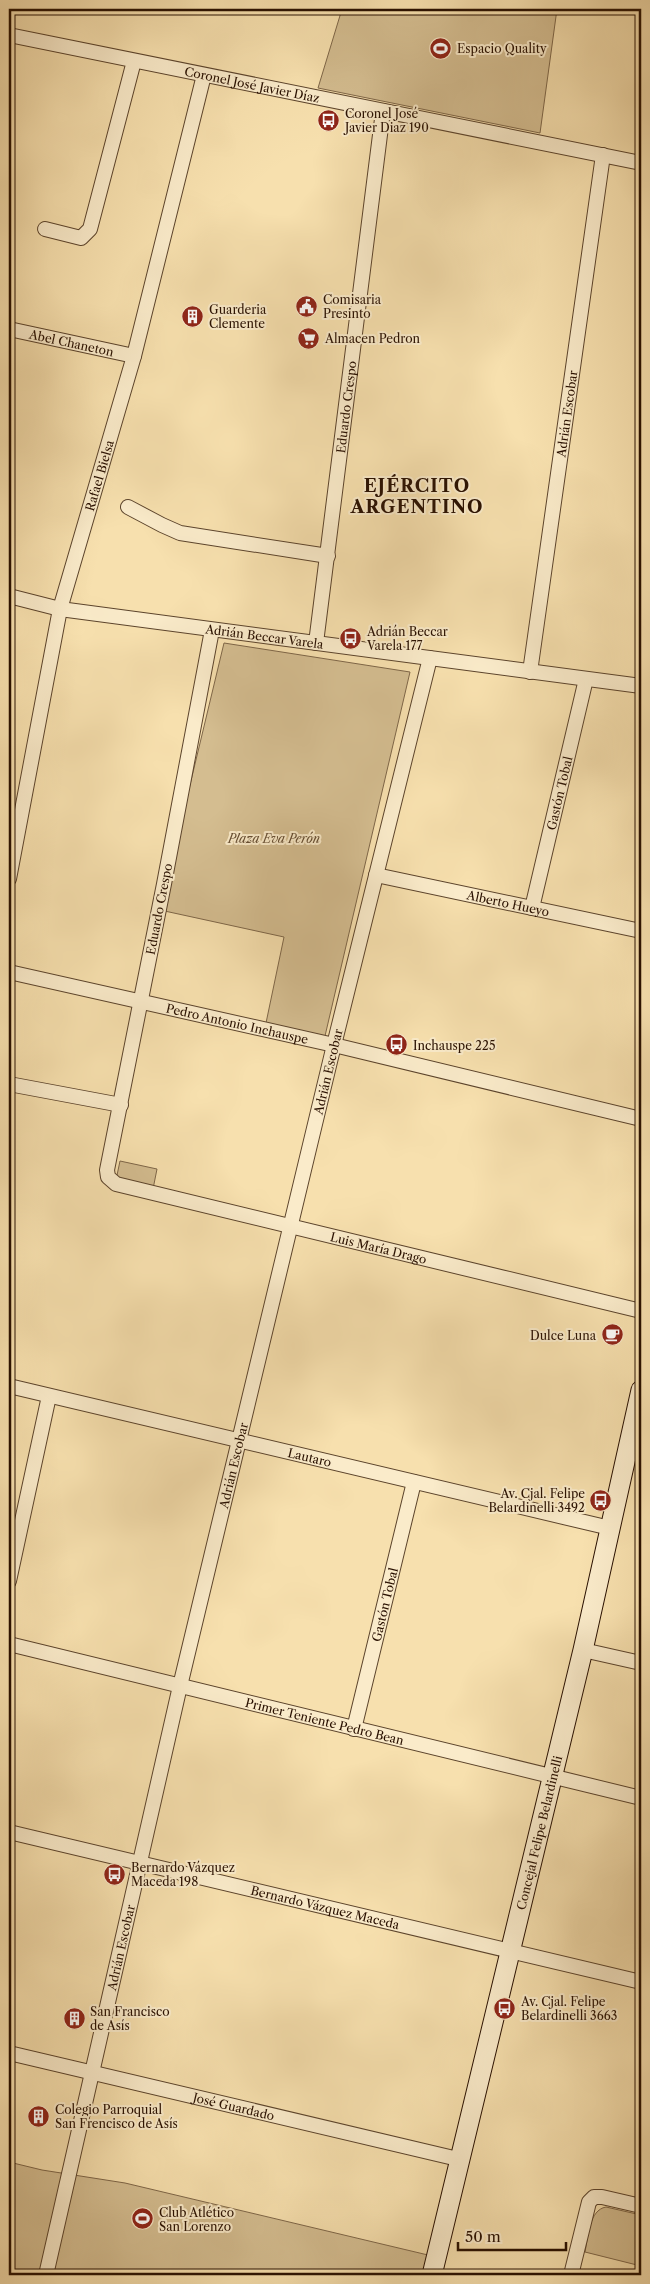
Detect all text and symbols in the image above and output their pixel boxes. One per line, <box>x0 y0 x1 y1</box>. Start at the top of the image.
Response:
sports icon: Espacio Quality <box>429 36 453 60</box>
place label: Espacio Quality <box>457 41 547 56</box>
street label: Coronel José Javier Díaz <box>183 63 321 105</box>
place label: Coronel José Javier Diaz 190 <box>343 106 429 135</box>
bus stop icon: Coronel José Javier Diaz 190 <box>317 108 341 132</box>
place label: Comisaria Presinto <box>323 292 382 321</box>
public building icon: Comisaria Presinto <box>295 294 319 318</box>
place label: Guarderia Clemente <box>209 302 267 331</box>
building icon: Guarderia Clemente <box>181 304 205 328</box>
street label: Abel Chaneton <box>27 326 116 359</box>
supermarket icon: Almacen Pedron <box>297 326 321 350</box>
place label: Almacen Pedron <box>324 331 421 346</box>
street label: Eduardo Crespo <box>332 360 359 454</box>
street label: Adrián Escobar <box>553 369 580 459</box>
street label: Rafael Bielsa <box>82 438 117 513</box>
district label: EJÉRCITO ARGENTINO <box>350 474 483 518</box>
street label: Adrián Beccar Varela <box>204 621 325 651</box>
place label: Adrián Beccar Varela 177 <box>366 624 448 653</box>
bus stop icon: Adrián Beccar Varela 177 <box>339 626 363 650</box>
street label: Gastón Tobal <box>543 754 575 832</box>
park label: Plaza Eva Perón <box>227 831 320 846</box>
street label: Eduardo Crespo <box>143 862 175 956</box>
street label: Alberto Hueyo <box>464 887 551 919</box>
street label: Pedro Antonio Inchauspe <box>165 1000 310 1047</box>
street label: Adrián Escobar <box>310 1027 345 1117</box>
bus stop icon: Inchauspe 225 <box>385 1033 409 1057</box>
place label: Inchauspe 225 <box>413 1038 495 1053</box>
street label: Luis María Drago <box>329 1229 428 1266</box>
cafe icon: Dulce Luna <box>600 1323 624 1347</box>
place label: Dulce Luna <box>530 1328 597 1343</box>
street label: Adrián Escobar <box>215 1421 251 1511</box>
street label: Lautaro <box>286 1445 333 1469</box>
place label: Av. Cjal. Felipe Belardinelli 3492 <box>488 1486 585 1515</box>
bus stop icon: Av. Cjal. Felipe Belardinelli 3492 <box>589 1488 613 1512</box>
street label: Gastón Tobal <box>368 1566 401 1643</box>
street label: Primer Teniente Pedro Bean <box>244 1694 406 1748</box>
street label: Concejal Felipe Belardinelli <box>513 1754 565 1911</box>
place label: Bernardo Vázquez Maceda 198 <box>131 1860 235 1889</box>
bus stop icon: Bernardo Vázquez Maceda 198 <box>103 1862 127 1886</box>
street label: Bernardo Vázquez Maceda <box>249 1882 402 1932</box>
street label: Adrián Escobar <box>103 1903 138 1993</box>
place label: Av. Cjal. Felipe Belardinelli 3663 <box>520 1994 617 2023</box>
bus stop icon: Av. Cjal. Felipe Belardinelli 3663 <box>493 1996 517 2020</box>
place label: San Francisco de Asís <box>90 2004 170 2033</box>
building icon: San Francisco de Asís <box>62 2006 86 2030</box>
street label: José Guardado <box>190 2089 276 2123</box>
place label: Colegio Parroquial San Frencisco de Asís <box>55 2102 178 2131</box>
building icon: Colegio Parroquial San Frencisco de Asís <box>27 2104 51 2128</box>
place label: Club Atlético San Lorenzo <box>159 2205 234 2234</box>
sports icon: Club Atlético San Lorenzo <box>131 2207 155 2231</box>
scale bar <box>458 2219 565 2251</box>
text: 50 m <box>465 2227 501 2246</box>

